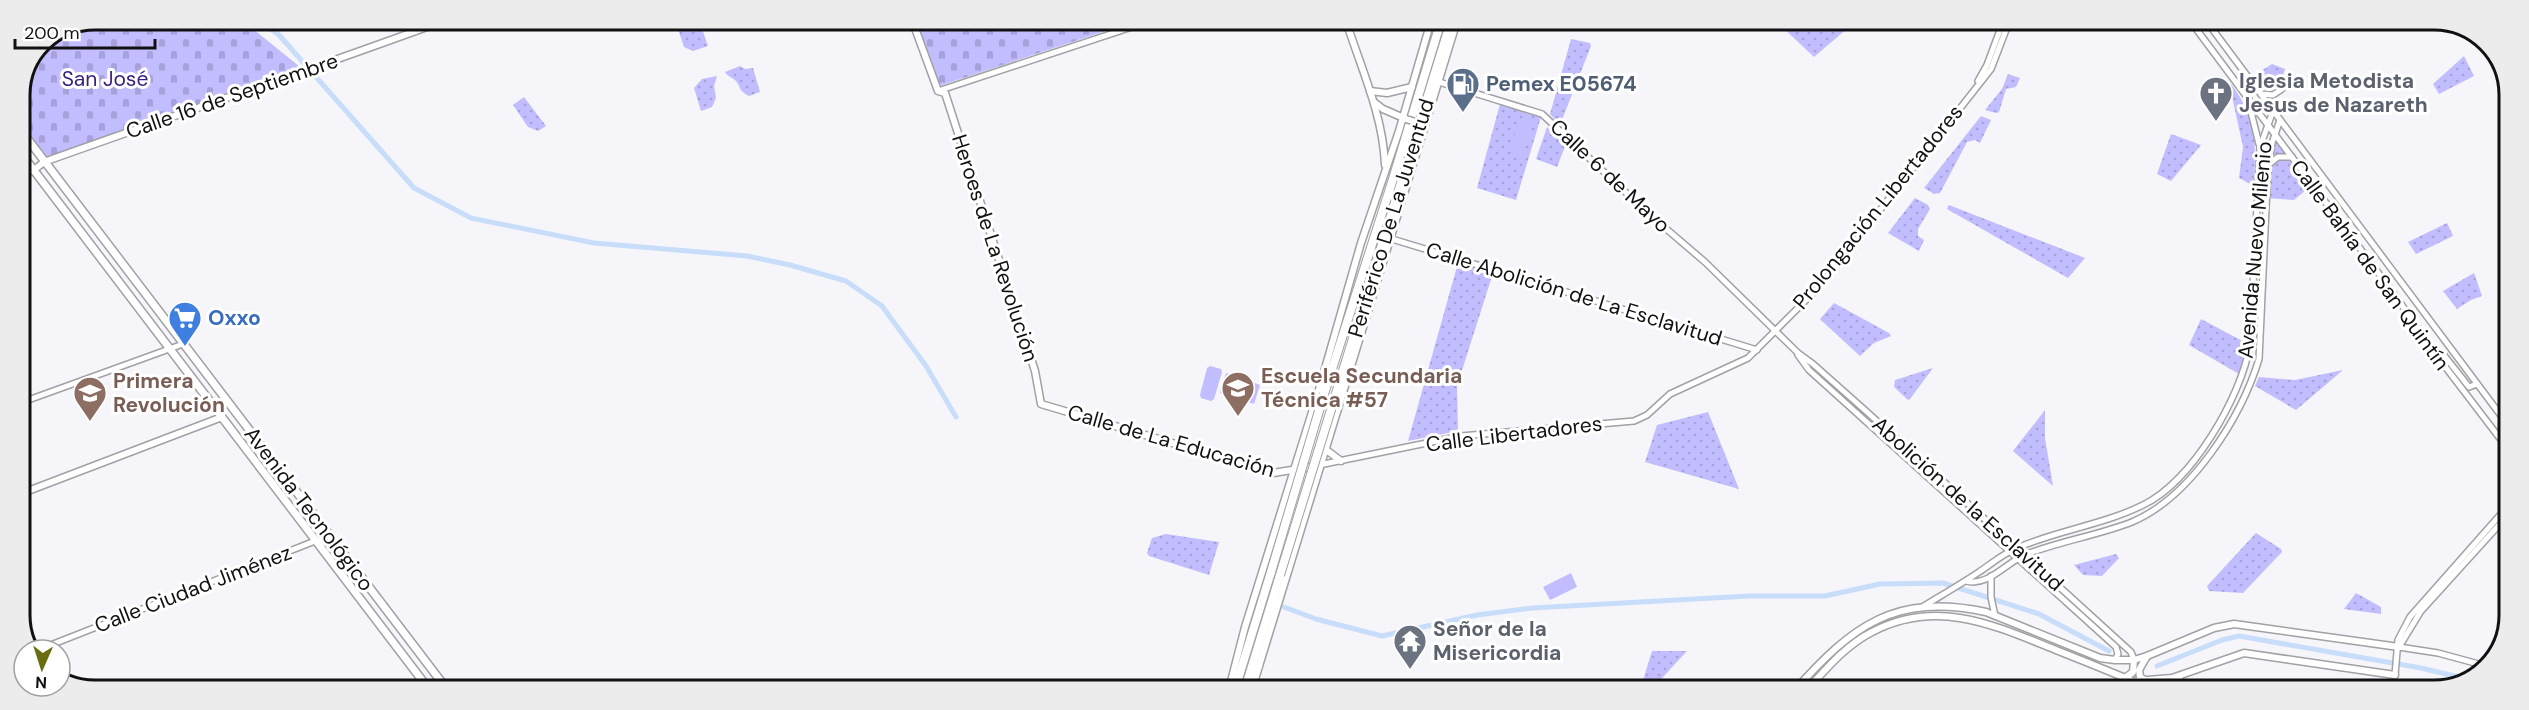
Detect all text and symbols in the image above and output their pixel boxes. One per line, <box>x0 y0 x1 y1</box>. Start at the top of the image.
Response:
scale bar <box>15 12 154 50</box>
text: 200 m <box>24 21 80 45</box>
street label: Calle 16 de Septiembre <box>122 47 342 145</box>
park label: San José <box>62 65 148 93</box>
fuel station icon: Pemex E05674 <box>1445 66 1481 113</box>
place label: Iglesia Metodista Jesus de Nazareth <box>2239 67 2428 119</box>
place label: Pemex E05674 <box>1486 70 1637 98</box>
church icon: Iglesia Metodista Jesus de Nazareth <box>2198 75 2234 122</box>
street label: Periférico De La Juventud <box>1341 95 1441 341</box>
street label: Prolongación Libertadores <box>1787 99 1969 315</box>
street label: Calle 6 de Mayo <box>1544 113 1676 239</box>
street label: Heroes de La Revolución <box>945 131 1045 365</box>
street label: Avenida Nuevo Milenio <box>2232 140 2278 360</box>
street label: Calle Bahía de San Quintín <box>2284 154 2456 376</box>
street label: Calle Abolición de La Esclavitud <box>1423 236 1725 352</box>
supermarket icon: Oxxo <box>167 300 203 347</box>
place label: Oxxo <box>208 304 261 332</box>
place label: Escuela Secundaria Técnica #57 <box>1261 362 1462 414</box>
place label: Primera Revolución <box>113 367 225 419</box>
school or university icon: Escuela Secundaria Técnica #57 <box>1220 370 1256 417</box>
school or university icon: Primera Revolución <box>72 375 108 422</box>
street label: Calle de La Educación <box>1064 398 1278 484</box>
street label: Calle Libertadores <box>1424 409 1604 459</box>
street label: Abolición de la Esclavitud <box>1866 410 2070 598</box>
street label: Avenida Tecnológico <box>238 421 380 597</box>
street label: Calle Ciudad Jiménez <box>91 539 295 639</box>
place label: Señor de la Misericordia <box>1433 615 1561 667</box>
temple icon: Señor de la Misericordia <box>1392 623 1428 670</box>
north arrow <box>12 638 72 698</box>
text: N <box>35 672 48 693</box>

